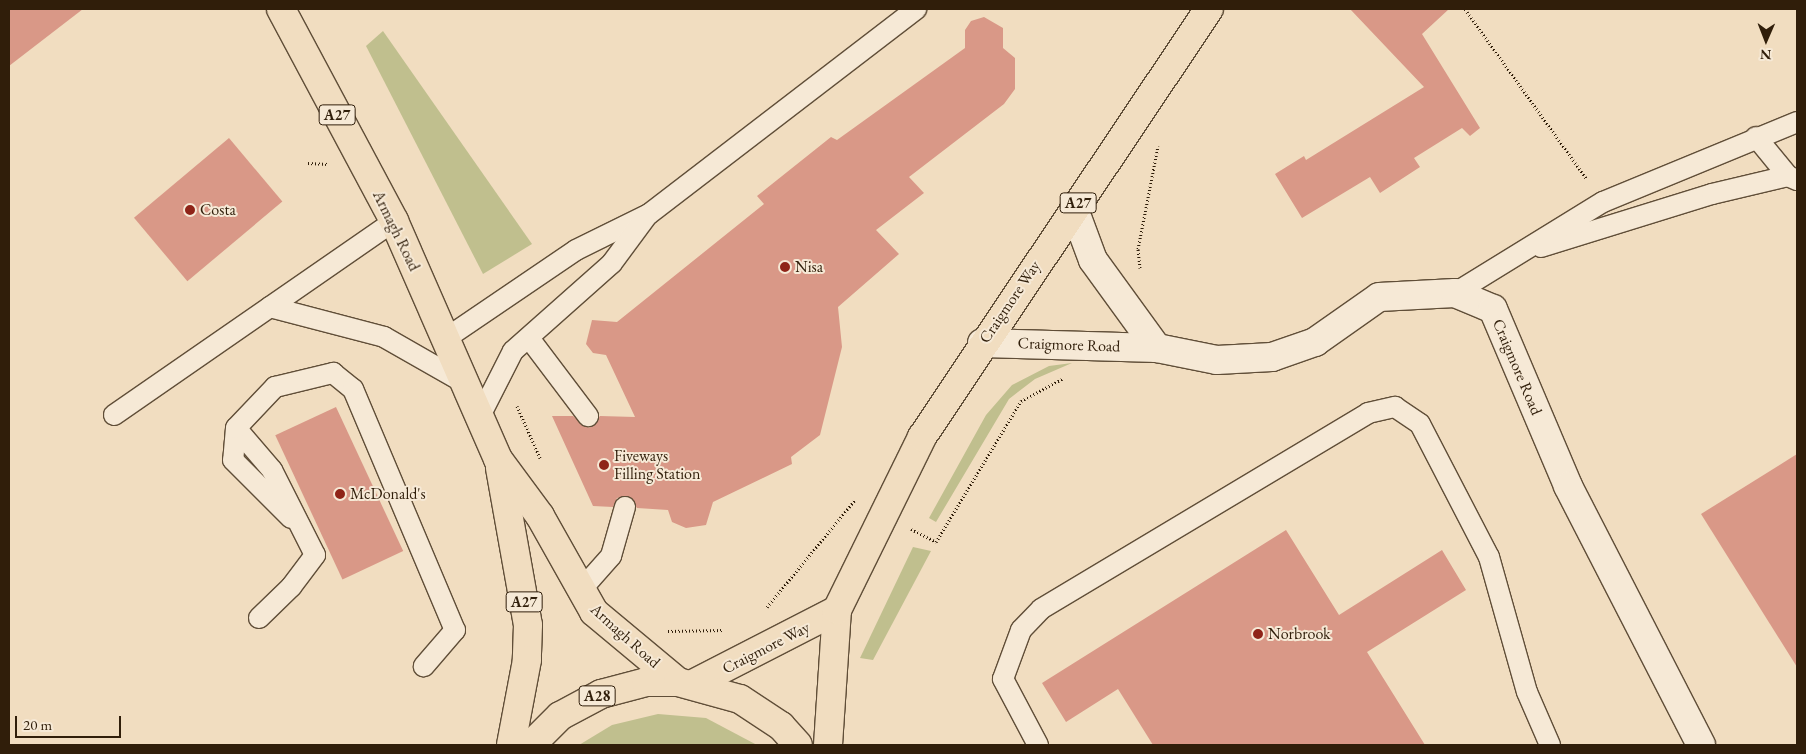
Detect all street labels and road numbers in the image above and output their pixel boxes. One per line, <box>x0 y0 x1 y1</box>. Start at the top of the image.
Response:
road number: A27 <box>318 102 356 128</box>
street label: Armagh Road <box>368 188 424 274</box>
road number: A27 <box>1059 190 1097 216</box>
street label: Craigmore Way <box>975 257 1045 347</box>
street label: Craigmore Road <box>1488 316 1546 418</box>
street label: Craigmore Road <box>1017 334 1121 356</box>
road number: A27 <box>505 590 543 614</box>
street label: Armagh Road <box>586 600 664 672</box>
street label: Craigmore Way <box>719 618 813 678</box>
road number: A28 <box>578 684 616 708</box>

